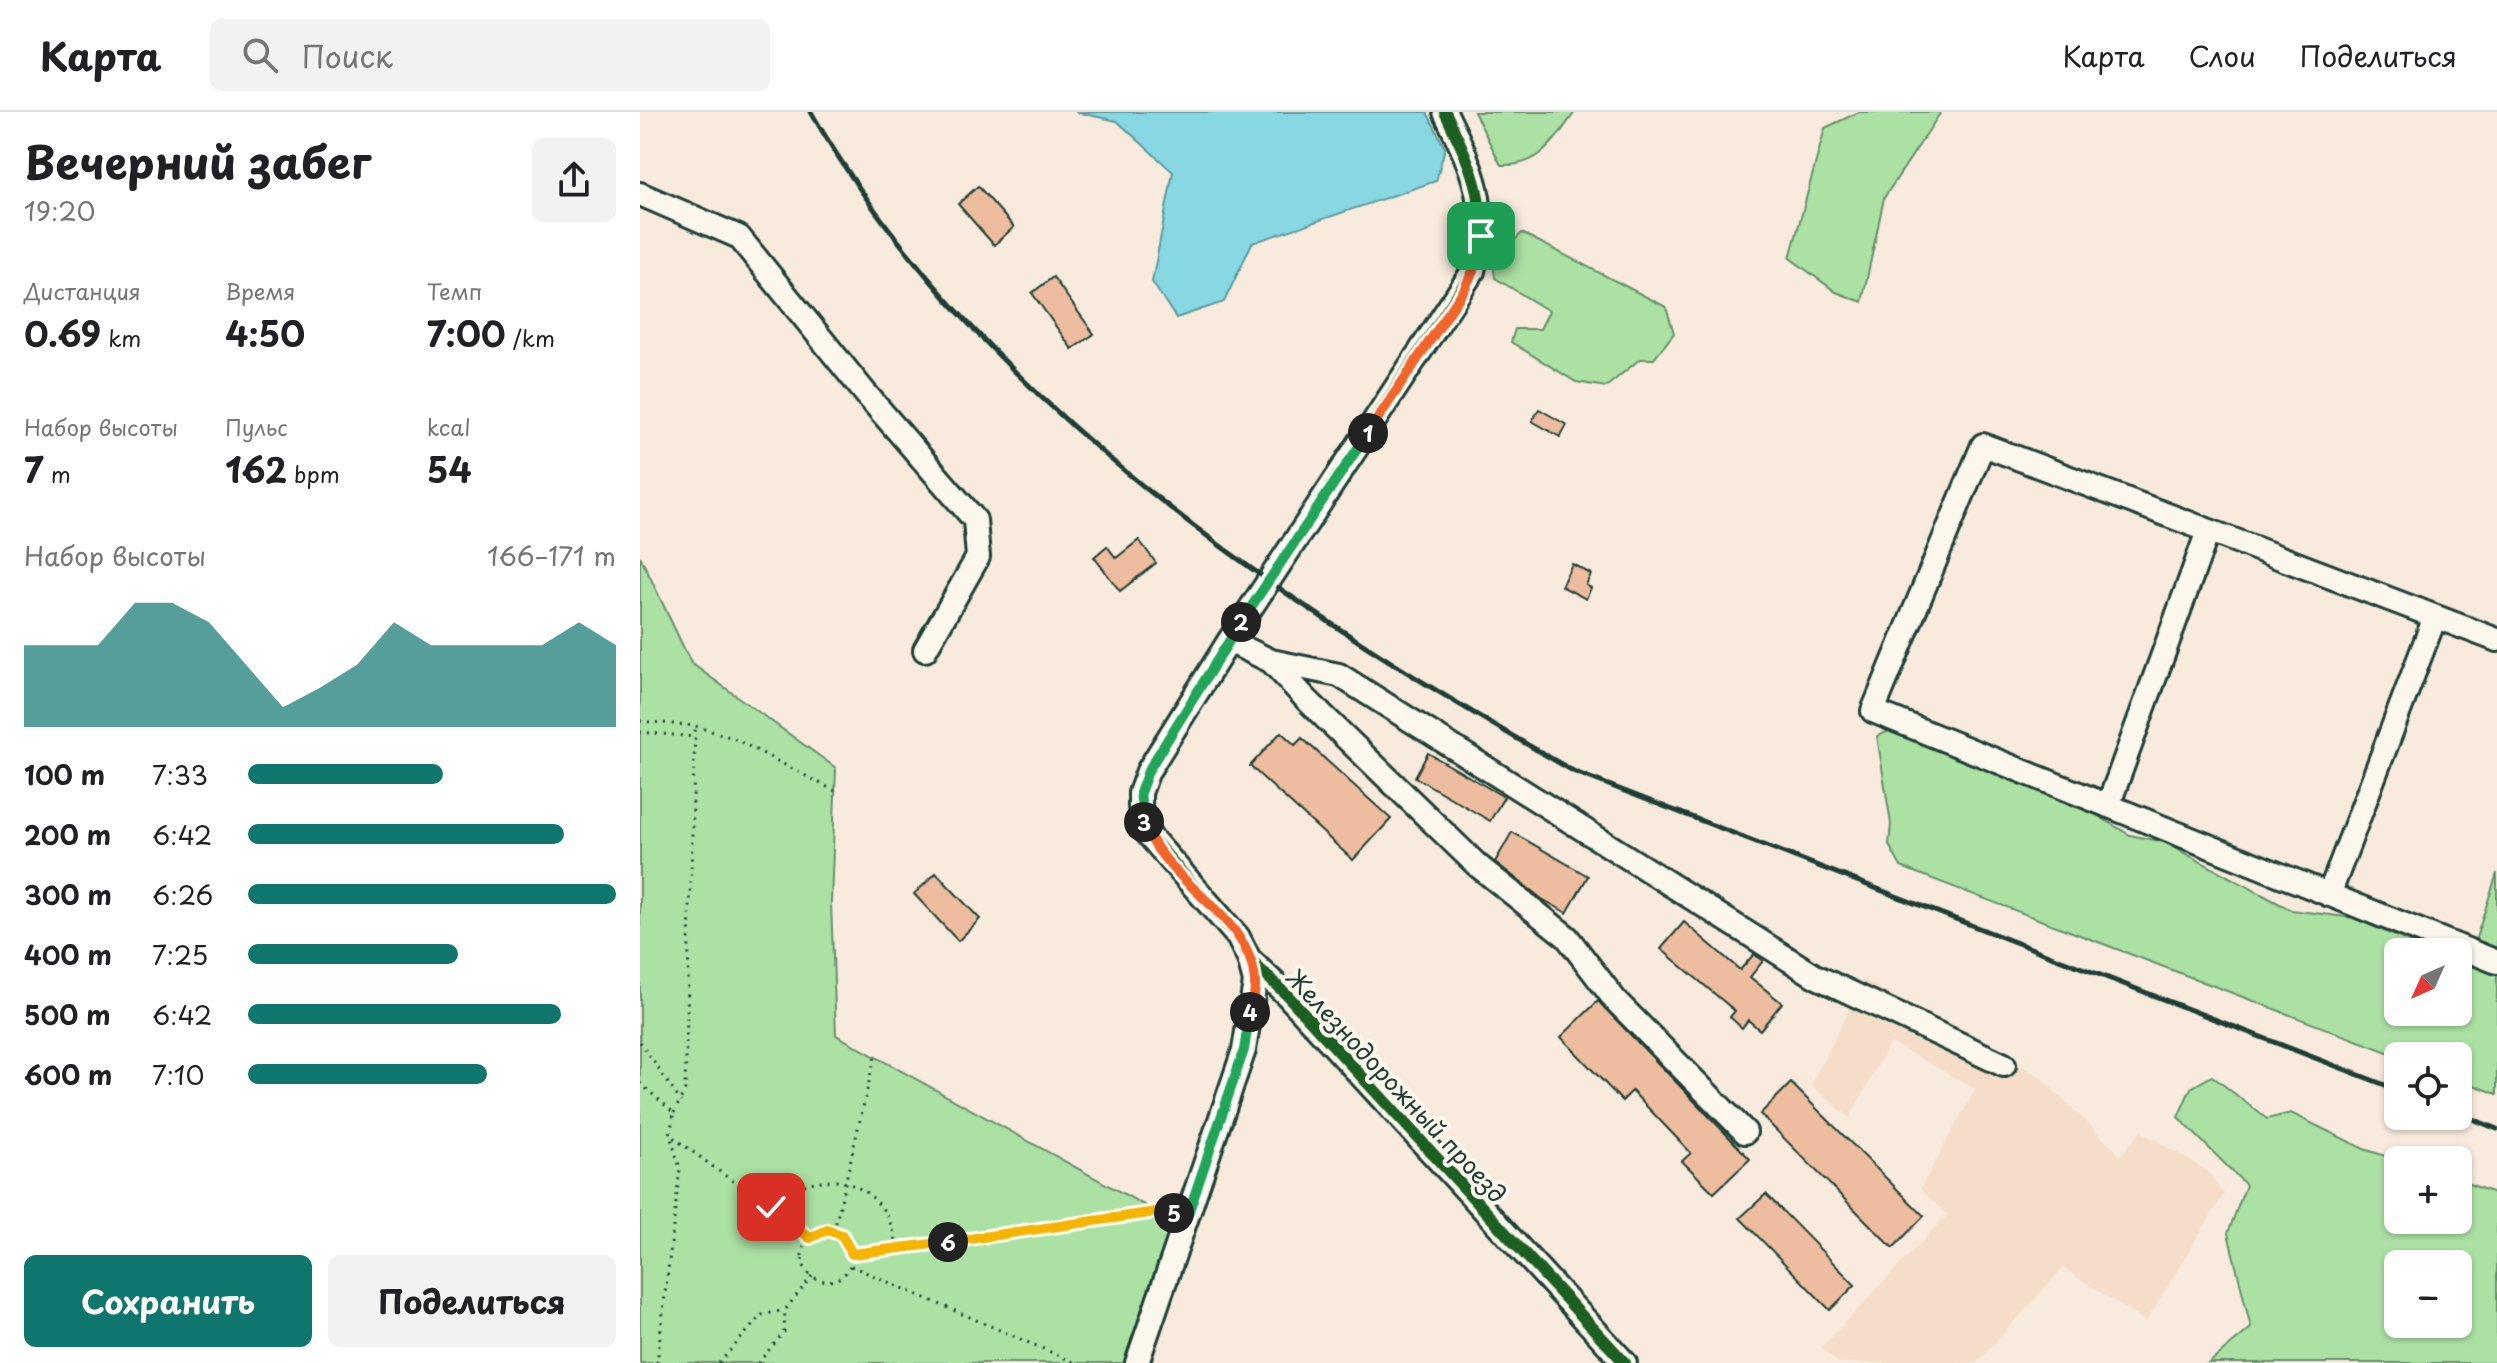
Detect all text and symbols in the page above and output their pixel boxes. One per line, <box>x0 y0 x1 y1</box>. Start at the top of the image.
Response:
search box <box>210 19 770 91</box>
text: Карта <box>40 27 162 84</box>
icon: search <box>238 33 282 77</box>
text: Поиск <box>302 33 393 78</box>
text: Карта <box>2062 34 2145 77</box>
text: Слои <box>2189 34 2256 77</box>
text: Поделиться <box>2300 34 2457 77</box>
text: Вечерний забег <box>24 128 371 194</box>
button: share <box>532 138 616 222</box>
text: 19:20 <box>24 191 95 230</box>
pin <box>1447 202 1515 270</box>
icon: arrive <box>1459 214 1503 258</box>
text: Дистанция <box>24 274 141 307</box>
text: Время <box>225 274 296 307</box>
text: Темп <box>427 274 482 307</box>
text: 0.69 <box>24 307 101 359</box>
text: 4:50 <box>225 307 305 359</box>
text: 7:00 <box>427 307 506 359</box>
text: km <box>101 321 141 354</box>
text: /km <box>506 321 555 354</box>
text: Набор высоты <box>24 410 178 443</box>
text: Пульс <box>225 410 288 443</box>
text: kcal <box>427 410 471 443</box>
pin: 1 <box>1348 413 1388 453</box>
text: 1 <box>1363 416 1373 449</box>
text: 7 <box>24 443 44 495</box>
text: 162 <box>225 443 287 495</box>
text: 54 <box>427 443 472 495</box>
text: m <box>44 457 71 490</box>
text: bpm <box>287 457 340 490</box>
text: Набор высоты <box>24 536 206 575</box>
text: 166–171 m <box>487 536 616 575</box>
pin: 2 <box>1221 602 1261 642</box>
text: 2 <box>1233 605 1249 638</box>
text: 100 m <box>24 755 105 794</box>
text: 7:33 <box>152 755 208 794</box>
pin: 3 <box>1124 802 1164 842</box>
text: 3 <box>1137 805 1151 838</box>
text: 200 m <box>24 815 111 854</box>
text: 6:42 <box>152 815 212 854</box>
text: 300 m <box>24 875 112 914</box>
text: 6:26 <box>152 875 213 914</box>
text: 400 m <box>24 935 112 974</box>
text: 7:25 <box>152 935 208 974</box>
north arrow <box>2384 938 2472 1026</box>
map controls <box>2384 938 2472 1338</box>
street label: Железнодорожный проезд <box>1278 960 1516 1210</box>
pin: 4 <box>1230 992 1270 1032</box>
text: 500 m <box>24 995 110 1034</box>
text: 6:42 <box>152 995 212 1034</box>
text: 4 <box>1243 995 1257 1028</box>
button: locate <box>2384 1042 2472 1130</box>
text: 600 m <box>24 1055 112 1094</box>
text: 7:10 <box>152 1055 205 1094</box>
button: + <box>2384 1146 2472 1234</box>
pin <box>737 1173 805 1241</box>
icon: check <box>749 1185 793 1229</box>
pin: 5 <box>1154 1193 1194 1233</box>
text: 5 <box>1167 1196 1181 1229</box>
pin: 6 <box>928 1222 968 1262</box>
text: 6 <box>940 1225 956 1258</box>
button: − <box>2384 1250 2472 1338</box>
button: Сохранить <box>24 1255 312 1347</box>
button: Поделиться <box>328 1255 616 1347</box>

